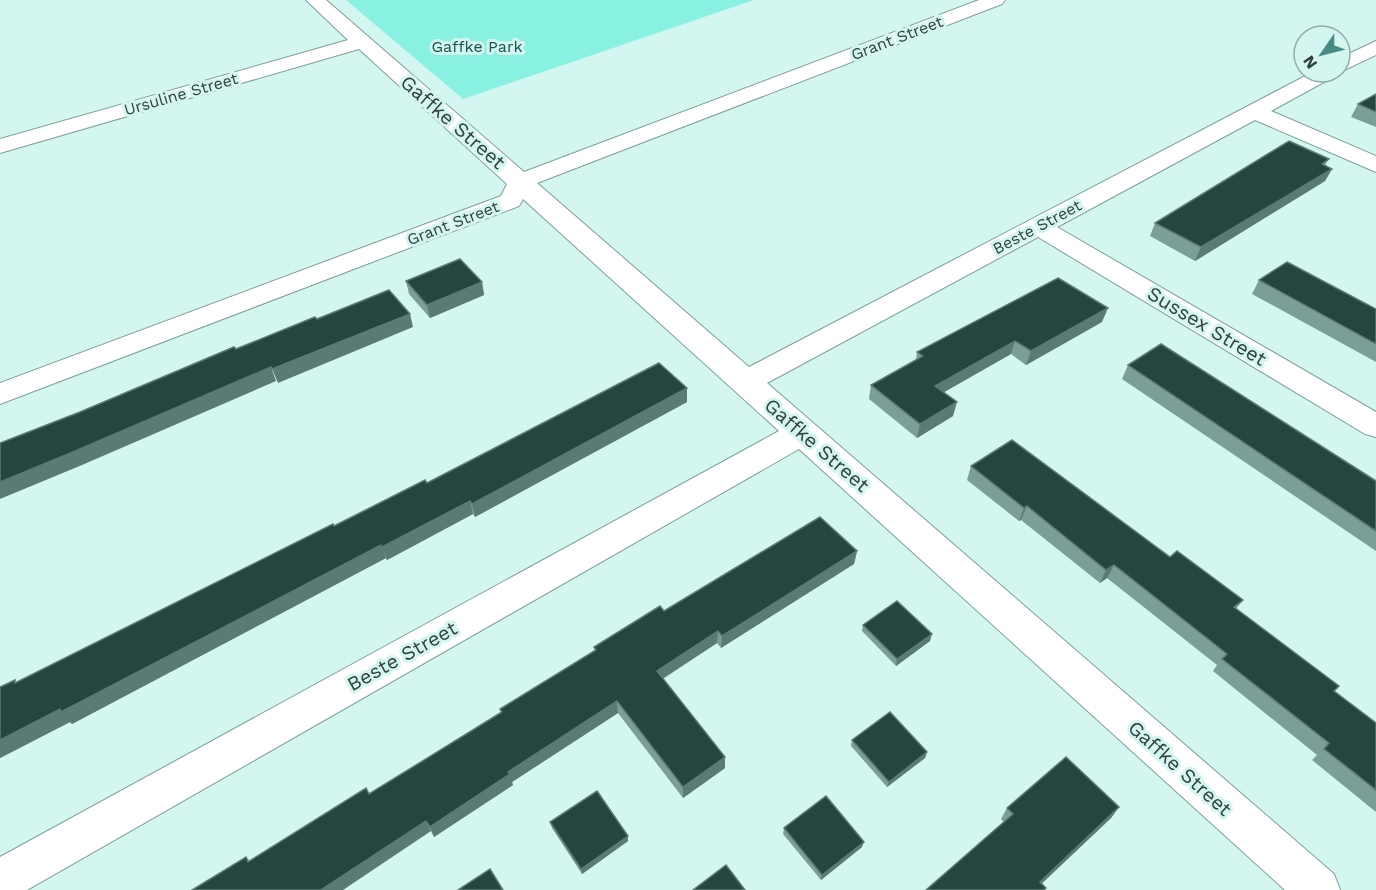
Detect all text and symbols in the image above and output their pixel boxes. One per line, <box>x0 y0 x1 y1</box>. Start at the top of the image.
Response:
street label: Grant Street <box>848 12 946 64</box>
north arrow <box>1292 24 1352 84</box>
park label: Gaffke Park <box>431 37 523 56</box>
text: N <box>1299 52 1321 73</box>
street label: Ursuline Street <box>122 69 240 119</box>
street label: Gaffke Street <box>396 70 511 174</box>
street label: Beste Street <box>989 196 1085 258</box>
street label: Grant Street <box>404 197 502 249</box>
street label: Sussex Street <box>1143 281 1271 371</box>
street label: Gaffke Street <box>760 393 875 497</box>
street label: Beste Street <box>343 616 462 696</box>
street label: Gaffke Street <box>1123 715 1237 821</box>

